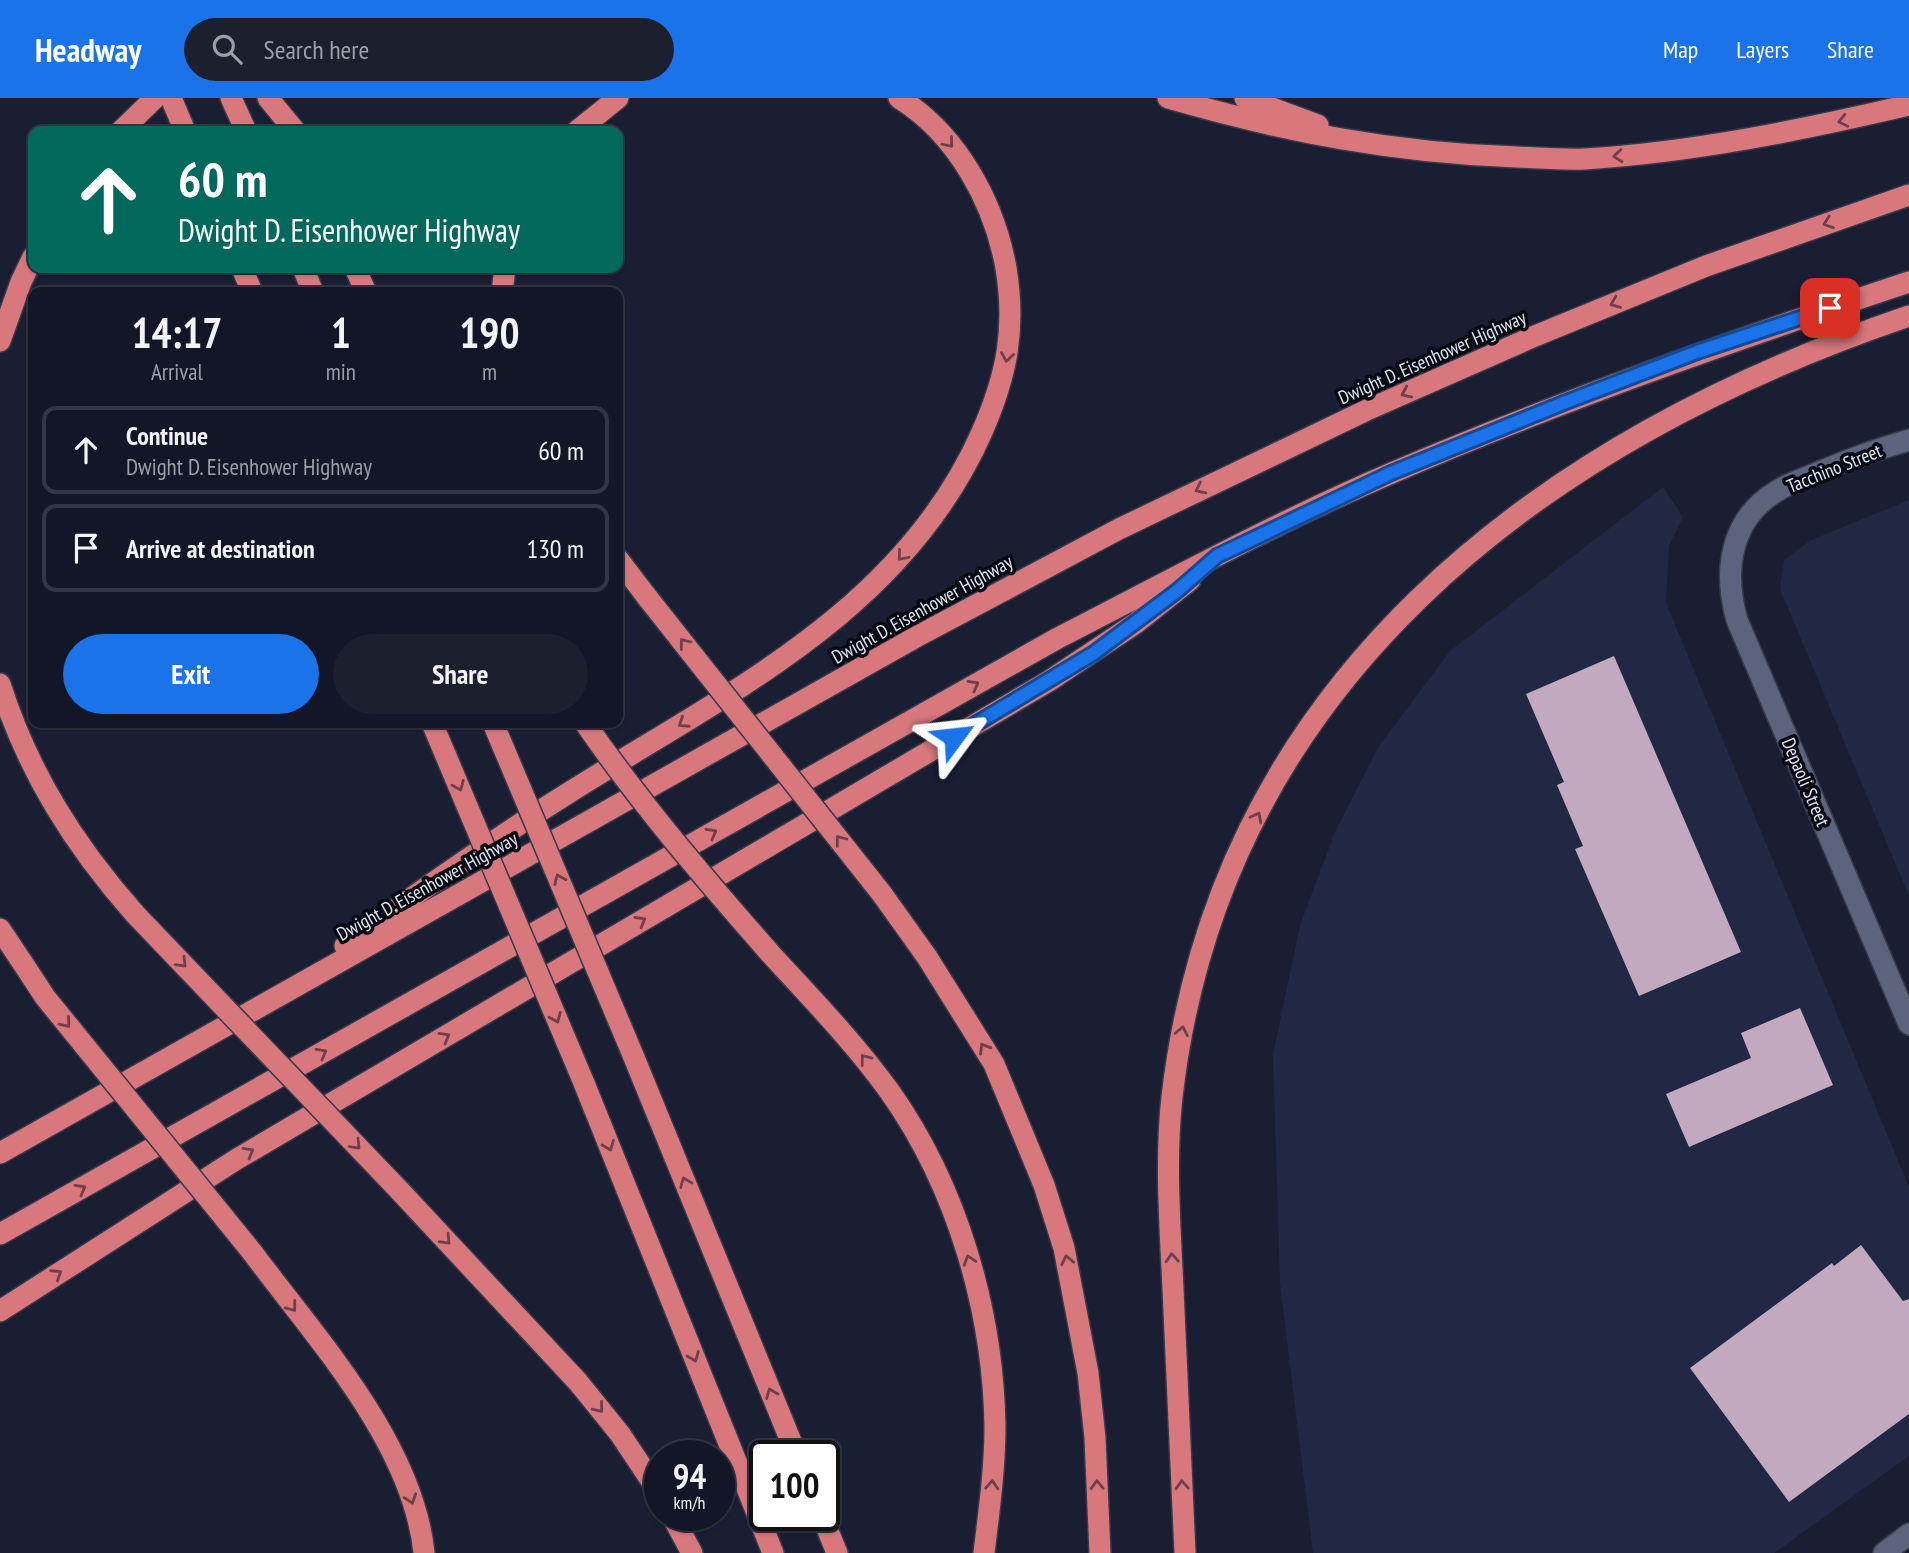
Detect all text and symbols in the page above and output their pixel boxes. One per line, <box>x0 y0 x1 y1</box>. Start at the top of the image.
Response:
search box <box>184 18 674 81</box>
text: Headway <box>35 28 142 71</box>
icon: search <box>208 30 246 68</box>
text: Search here <box>264 33 369 66</box>
text: Map <box>1663 34 1698 65</box>
text: Layers <box>1736 34 1789 65</box>
text: Share <box>1827 34 1874 65</box>
one-way arrow <box>1837 112 1849 127</box>
one-way arrow <box>941 136 954 148</box>
text: 60 m <box>178 147 267 211</box>
one-way arrow <box>1612 148 1623 163</box>
icon: ahead <box>63 154 154 245</box>
text: Dwight D. Eisenhower Highway <box>178 209 520 251</box>
one-way arrow <box>1822 214 1834 228</box>
pin <box>1800 278 1860 338</box>
icon: arrive <box>1811 289 1849 327</box>
one-way arrow <box>1610 295 1622 309</box>
street label: Dwight D. Eisenhower Highway <box>1334 304 1530 409</box>
text: 14:17 <box>131 305 222 360</box>
text: 1 <box>331 305 351 360</box>
text: 190 <box>459 305 520 360</box>
one-way arrow <box>1000 351 1015 363</box>
text: Arrival <box>151 357 203 386</box>
text: min <box>326 357 356 386</box>
text: m <box>482 357 497 386</box>
one-way arrow <box>1401 385 1413 399</box>
text: Continue <box>126 419 208 452</box>
icon: ahead <box>67 431 105 469</box>
text: 60 m <box>538 434 584 467</box>
street label: Tacchino Street <box>1783 438 1886 498</box>
text: Dwight D. Eisenhower Highway <box>126 452 372 481</box>
one-way arrow <box>1195 480 1207 494</box>
icon: arrive <box>67 529 105 567</box>
text: Arrive at destination <box>126 532 315 565</box>
text: 130 m <box>526 532 584 565</box>
one-way arrow <box>898 548 911 561</box>
street label: Dwight D. Eisenhower Highway <box>827 549 1017 669</box>
button: Exit <box>63 634 319 714</box>
button: Share <box>333 634 588 714</box>
one-way arrow <box>679 638 692 650</box>
one-way arrow <box>967 681 980 694</box>
position arrow <box>917 700 991 774</box>
one-way arrow <box>678 714 691 727</box>
street label: Depaoli Street <box>1777 734 1836 831</box>
one-way arrow <box>451 778 465 791</box>
one-way arrow <box>1248 812 1262 824</box>
street label: Dwight D. Eisenhower Highway <box>332 826 522 946</box>
one-way arrow <box>705 828 717 841</box>
one-way arrow <box>836 836 848 849</box>
one-way arrow <box>553 874 567 887</box>
one-way arrow <box>634 917 647 930</box>
one-way arrow <box>174 955 187 968</box>
one-way arrow <box>548 1011 562 1023</box>
one-way arrow <box>58 1014 70 1027</box>
one-way arrow <box>1174 1025 1189 1037</box>
one-way arrow <box>438 1032 451 1045</box>
one-way arrow <box>980 1043 993 1056</box>
one-way arrow <box>314 1048 327 1061</box>
one-way arrow <box>861 1055 873 1067</box>
one-way arrow <box>348 1137 361 1150</box>
one-way arrow <box>601 1140 615 1152</box>
one-way arrow <box>242 1147 255 1160</box>
one-way arrow <box>679 1177 693 1190</box>
one-way arrow <box>73 1184 86 1197</box>
one-way arrow <box>437 1232 450 1245</box>
one-way arrow <box>1164 1252 1179 1263</box>
one-way arrow <box>1060 1254 1075 1266</box>
one-way arrow <box>962 1255 977 1267</box>
one-way arrow <box>50 1270 63 1283</box>
one-way arrow <box>284 1299 297 1311</box>
one-way arrow <box>686 1351 700 1363</box>
one-way arrow <box>766 1388 780 1400</box>
one-way arrow <box>590 1400 603 1412</box>
speed limit sign: 100 <box>749 1440 840 1531</box>
text: 94 <box>673 1453 706 1499</box>
one-way arrow <box>984 1479 999 1490</box>
one-way arrow <box>1090 1479 1105 1490</box>
one-way arrow <box>1175 1479 1190 1490</box>
text: km/h <box>674 1491 705 1514</box>
one-way arrow <box>403 1493 418 1505</box>

